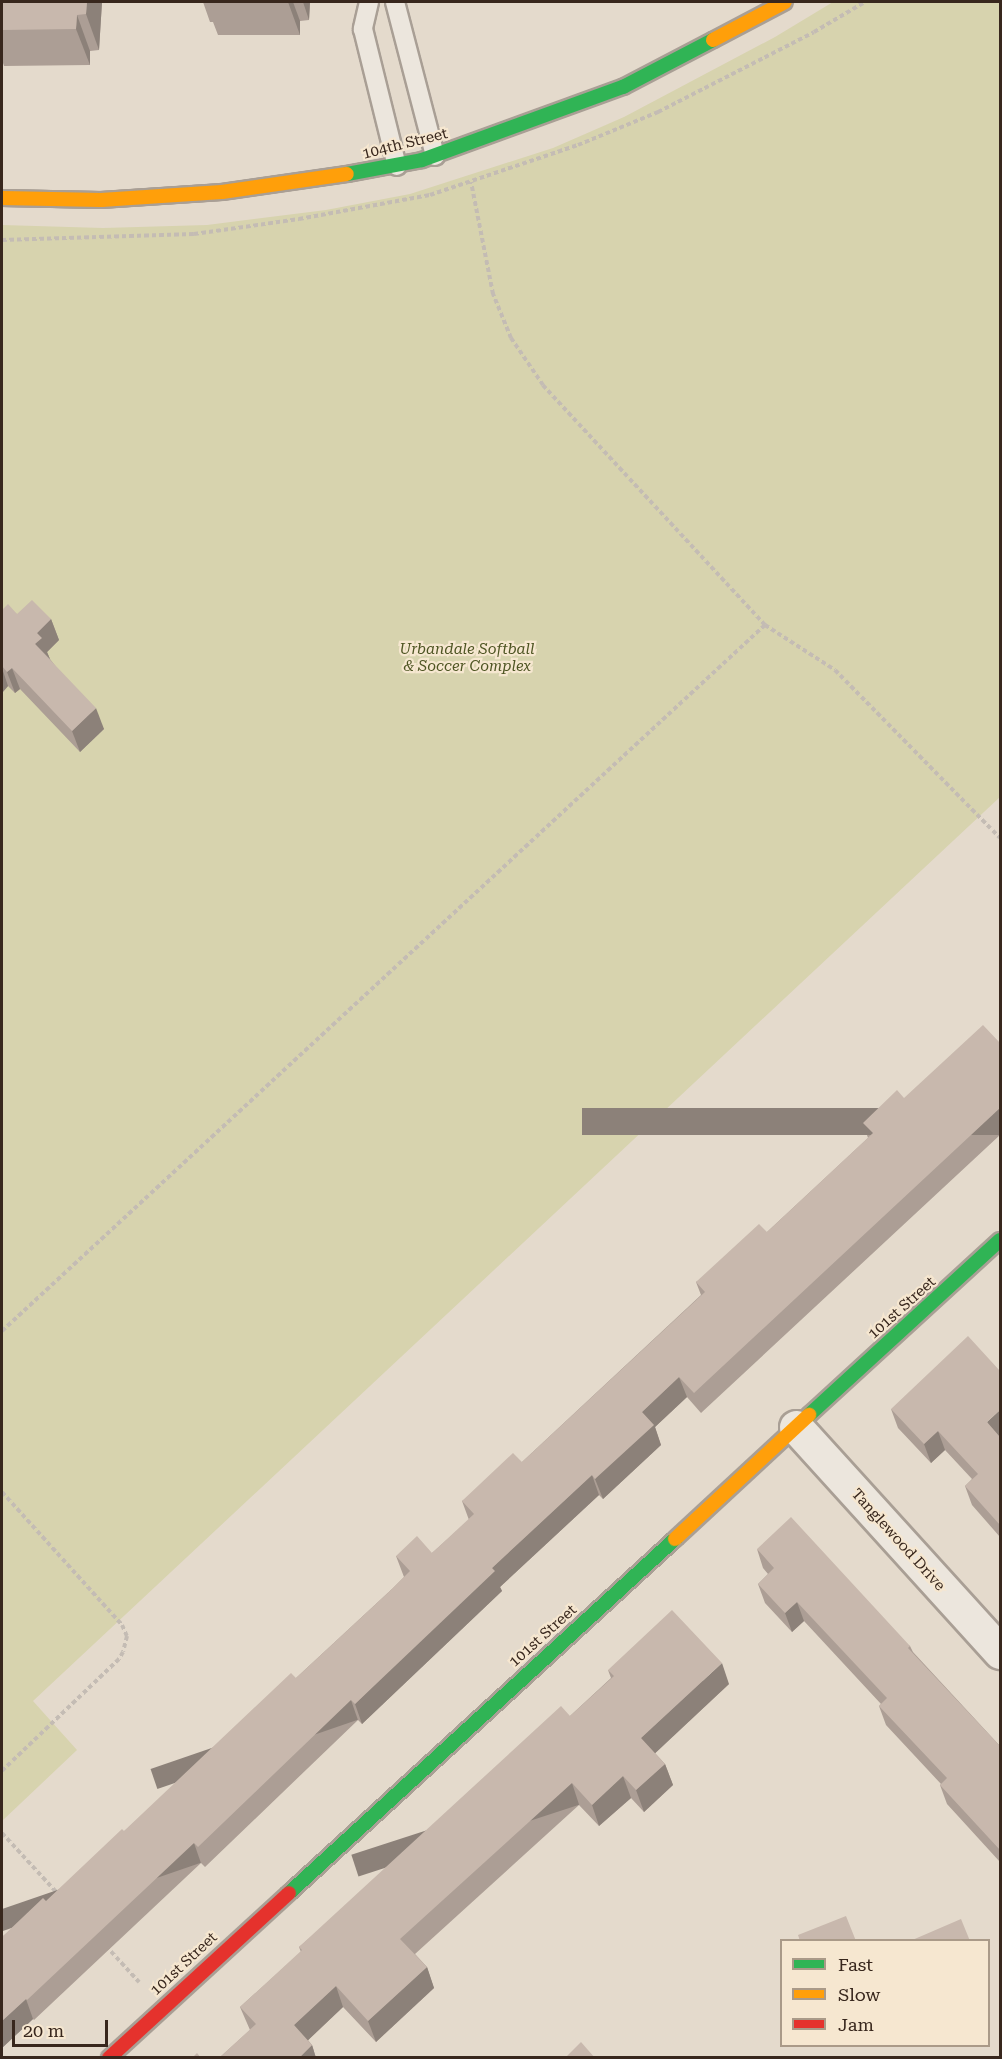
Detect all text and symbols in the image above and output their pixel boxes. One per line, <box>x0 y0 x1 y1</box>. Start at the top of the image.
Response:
street label: 104th Street <box>360 125 450 163</box>
park label: Urbandale Softball & Soccer Complex <box>400 640 534 675</box>
street label: 101st Street <box>864 1273 940 1343</box>
street label: Tanglewood Drive <box>847 1485 949 1595</box>
street label: 101st Street <box>505 1601 581 1671</box>
street label: 101st Street <box>147 1929 221 1999</box>
legend <box>780 1939 990 2047</box>
text: Fast <box>838 1954 873 1975</box>
text: Slow <box>838 1984 880 2005</box>
scale bar <box>15 2008 111 2046</box>
text: Jam <box>838 2014 874 2035</box>
text: 20 m <box>23 2020 64 2041</box>

